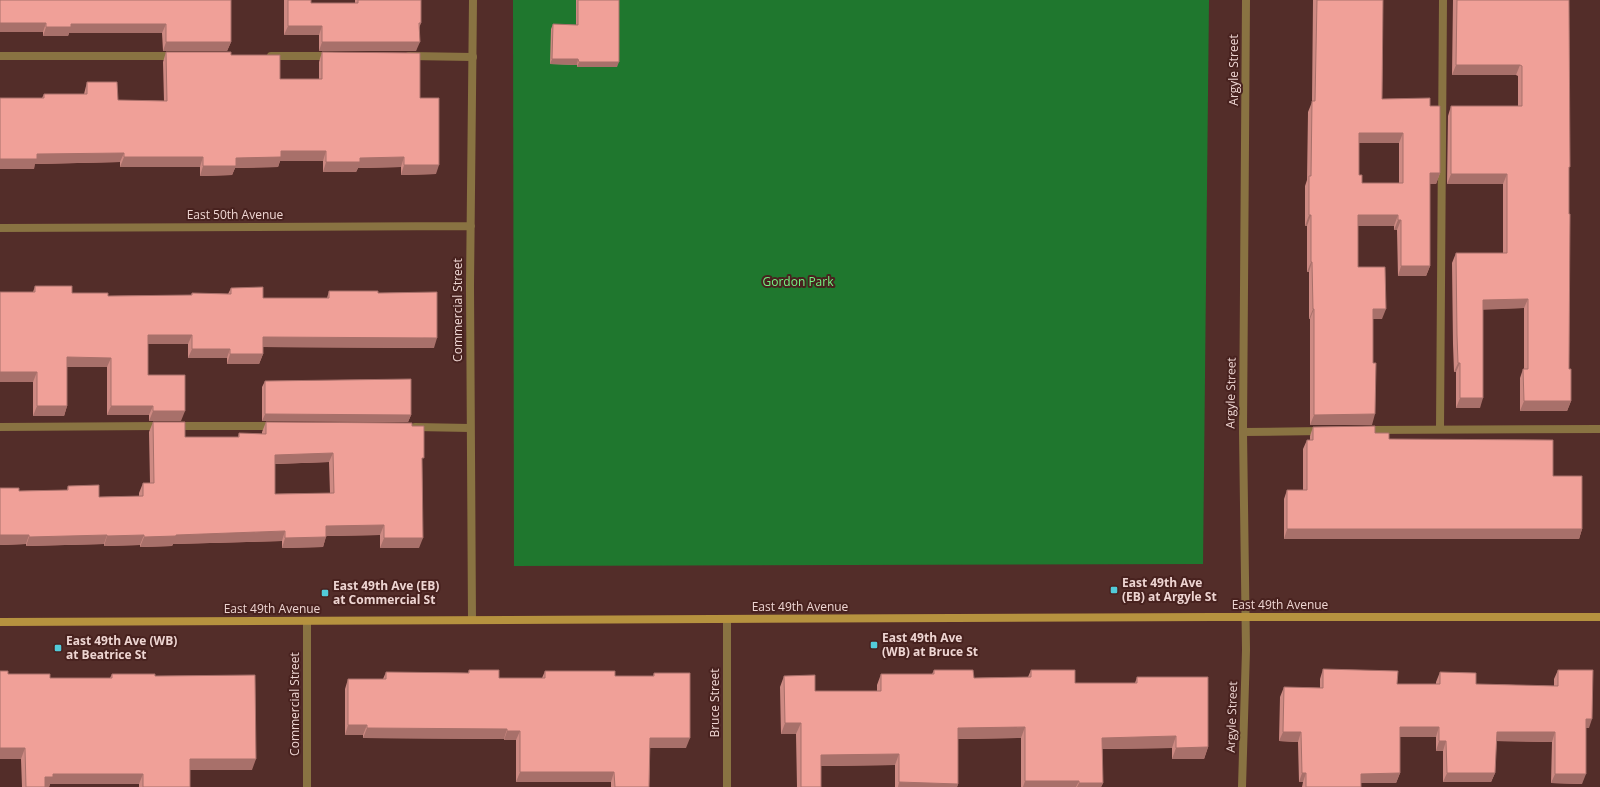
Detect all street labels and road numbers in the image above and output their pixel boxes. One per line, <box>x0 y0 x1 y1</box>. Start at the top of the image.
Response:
street label: Argyle Street <box>1225 34 1242 106</box>
street label: East 50th Avenue <box>187 206 284 223</box>
street label: Commercial Street <box>449 258 466 362</box>
street label: Argyle Street <box>1221 357 1240 429</box>
street label: East 49th Avenue <box>1232 596 1329 613</box>
street label: East 49th Avenue <box>752 598 849 615</box>
street label: East 49th Avenue <box>224 600 321 617</box>
street label: Commercial Street <box>286 652 303 756</box>
street label: Bruce Street <box>706 668 723 738</box>
street label: Argyle Street <box>1222 681 1241 753</box>

